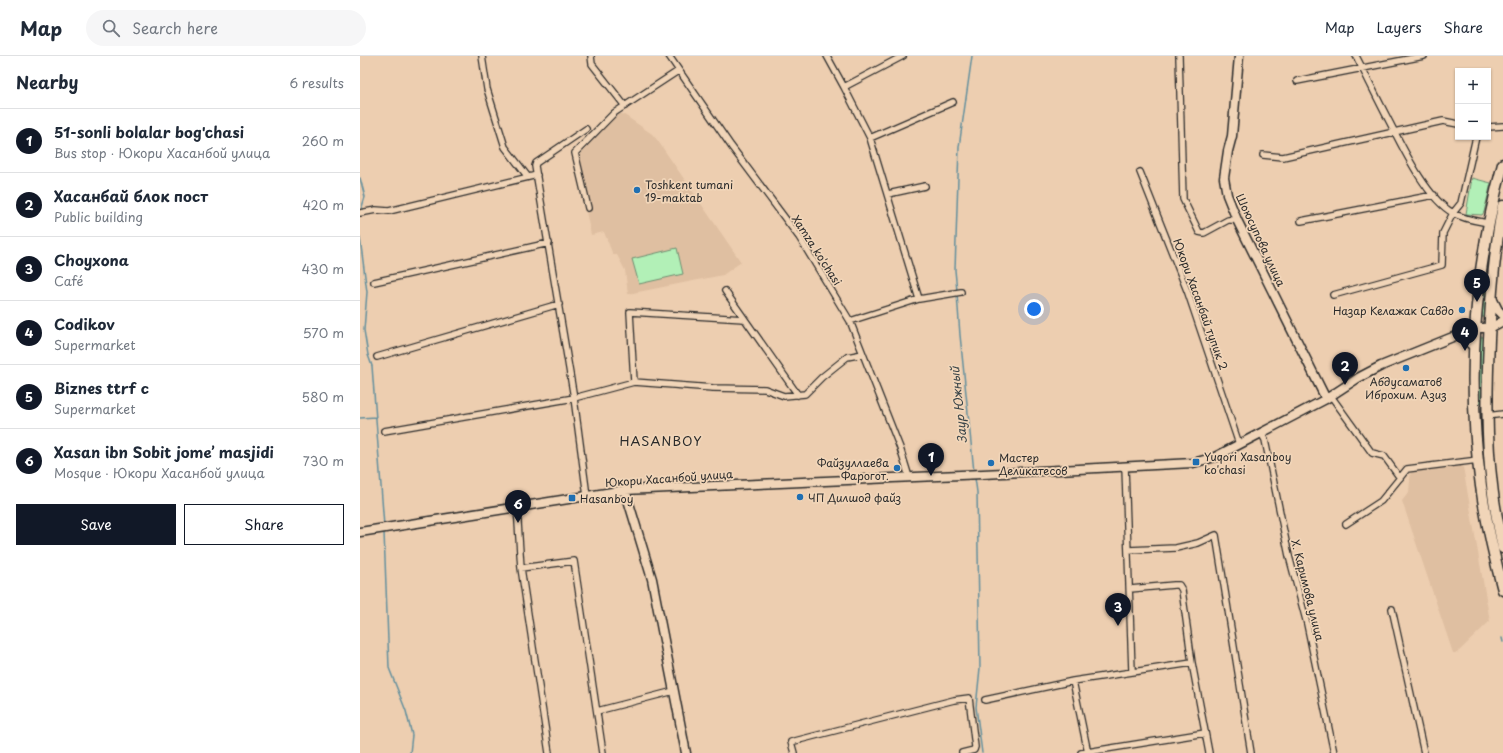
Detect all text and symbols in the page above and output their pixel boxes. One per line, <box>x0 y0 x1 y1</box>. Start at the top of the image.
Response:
search box <box>86 10 366 46</box>
text: Map <box>20 14 62 42</box>
text: Search here <box>132 16 218 39</box>
icon: search <box>100 17 122 39</box>
text: Map <box>1325 17 1355 38</box>
text: Layers <box>1377 17 1422 38</box>
text: Share <box>1444 17 1483 38</box>
map controls <box>1455 68 1491 140</box>
button: + <box>1455 68 1491 104</box>
text: Nearby <box>16 69 78 95</box>
text: 6 results <box>289 73 344 92</box>
button: − <box>1455 104 1491 140</box>
text: 51-sonli bolalar bog'chasi <box>54 120 244 143</box>
text: 1 <box>26 131 32 150</box>
text: 260 m <box>302 131 344 150</box>
text: Bus stop · Юкори Хасанбой улица <box>54 143 270 162</box>
place label: Toshkent tumani 19-maktab <box>645 176 733 206</box>
text: Хасанбай блок пост <box>54 184 208 207</box>
marker: Toshkent tumani 19-maktab <box>632 185 642 195</box>
street label: Шоюсупова улица <box>1232 191 1290 289</box>
text: 2 <box>24 195 34 214</box>
text: 420 m <box>302 195 344 214</box>
text: Public building <box>54 207 143 226</box>
street label: Xamza ko'chasi <box>788 211 846 289</box>
street label: Юкори Хасанбай тупик 2 <box>1169 236 1233 372</box>
text: Choyxona <box>54 248 129 271</box>
text: 3 <box>25 259 33 278</box>
text: 430 m <box>302 259 344 278</box>
pin: 5 <box>1464 269 1490 302</box>
text: Café <box>54 271 83 290</box>
your location <box>1024 299 1044 319</box>
place label: Назар Келажак Савдо <box>1333 302 1454 319</box>
marker: Назар Келажак Савдо <box>1457 305 1467 315</box>
text: Codikov <box>54 312 115 335</box>
pin: 4 <box>1452 318 1478 351</box>
text: 4 <box>25 323 33 342</box>
text: 570 m <box>303 323 344 342</box>
text: Supermarket <box>54 335 136 354</box>
pin: 2 <box>1332 352 1358 385</box>
marker: Абдусаматов Иброхим. Азиз <box>1401 363 1411 373</box>
water label: Заур Южный <box>945 364 971 444</box>
place label: Абдусаматов Иброхим. Азиз <box>1365 373 1447 403</box>
text: Biznes ttrf c <box>54 376 149 399</box>
text: 5 <box>25 387 33 406</box>
text: 580 m <box>302 387 344 406</box>
text: Supermarket <box>54 399 136 418</box>
district label: HASANBOY <box>619 431 703 450</box>
text: Xasan ibn Sobit jome’ masjidi <box>54 440 274 463</box>
pin: 1 <box>918 443 944 476</box>
place label: Yuqori Xasanboy ko'chasi <box>1204 448 1291 478</box>
place label: Мастер Деликатесов <box>998 449 1068 479</box>
text: 6 <box>24 451 34 470</box>
text: 730 m <box>303 451 344 470</box>
place label: Файзуллаева Фарогот. <box>817 454 889 484</box>
marker: Yuqori Xasanboy ko'chasi <box>1191 457 1201 467</box>
marker: Мастер Деликатесов <box>986 458 996 468</box>
text: Mosque · Юкори Хасанбой улица <box>54 463 265 482</box>
marker: Файзуллаева Фарогот. <box>892 463 902 473</box>
street label: Юкори Хасанбой улица <box>604 465 734 491</box>
place label: ЧП Дилшод файз <box>808 489 901 506</box>
pin: 6 <box>505 490 531 523</box>
place label: Hasanboy <box>580 490 633 507</box>
marker: ЧП Дилшод файз <box>795 492 805 502</box>
marker: Hasanboy <box>567 493 577 503</box>
button: Save <box>16 504 176 545</box>
button: Share <box>184 504 344 545</box>
street label: Х. Каримова улица <box>1287 537 1329 643</box>
pin: 3 <box>1105 593 1131 626</box>

